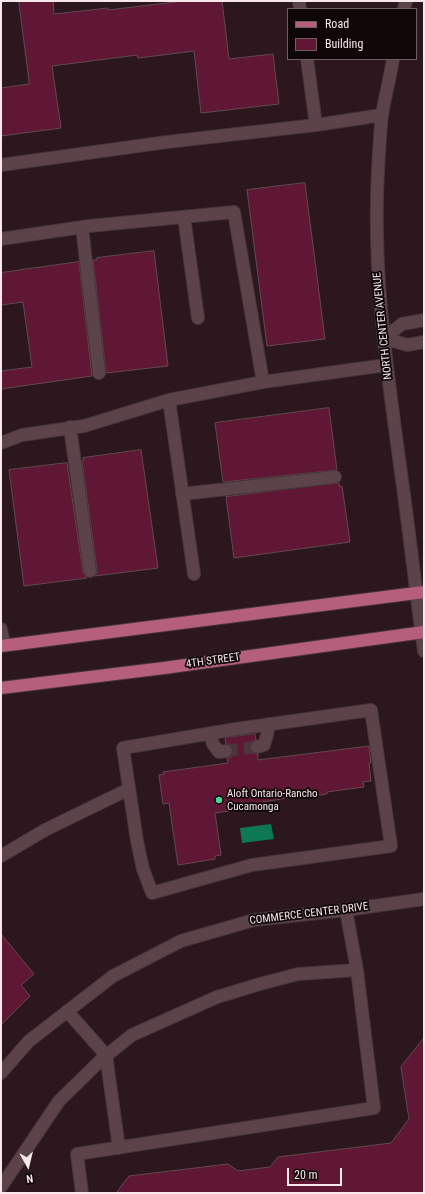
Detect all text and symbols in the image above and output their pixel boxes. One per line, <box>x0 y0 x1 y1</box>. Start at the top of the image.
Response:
legend <box>287 8 417 60</box>
text: Road <box>325 17 349 31</box>
text: Building <box>325 37 363 51</box>
street label: NORTH CENTER AVENUE <box>371 272 395 380</box>
street label: 4TH STREET <box>185 651 241 671</box>
place label: Aloft Ontario-Rancho Cucamonga <box>227 787 318 813</box>
marker: Aloft Ontario-Rancho Cucamonga <box>214 795 224 805</box>
street label: COMMERCE CENTER DRIVE <box>249 900 369 928</box>
north arrow <box>8 1146 48 1186</box>
scale bar <box>289 1160 344 1186</box>
text: 20 m <box>294 1168 318 1182</box>
text: N <box>25 1171 34 1185</box>

